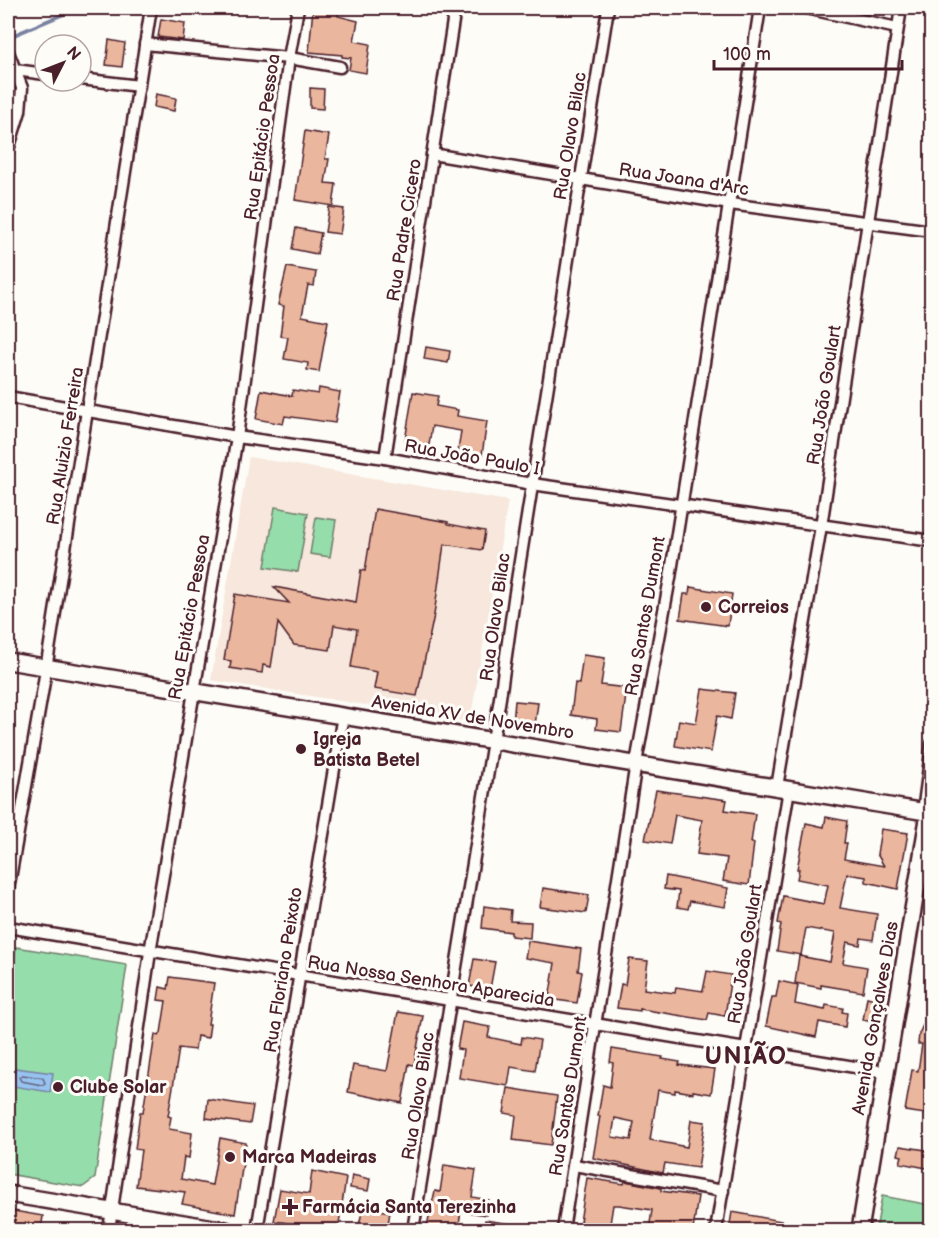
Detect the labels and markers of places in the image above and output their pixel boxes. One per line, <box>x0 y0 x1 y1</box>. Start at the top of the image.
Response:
place label: Correios <box>718 597 789 618</box>
marker: Correios <box>699 600 713 614</box>
place label: Igreja Batista Betel <box>313 729 420 771</box>
marker: Igreja Batista Betel <box>294 742 308 756</box>
place label: Clube Solar <box>70 1077 167 1098</box>
marker: Clube Solar <box>51 1080 65 1094</box>
place label: Marca Madeiras <box>242 1147 377 1168</box>
marker: Marca Madeiras <box>223 1150 237 1164</box>
place label: Farmácia Santa Terezinha <box>302 1197 516 1218</box>
marker: Farmácia Santa Terezinha <box>283 1200 297 1214</box>

